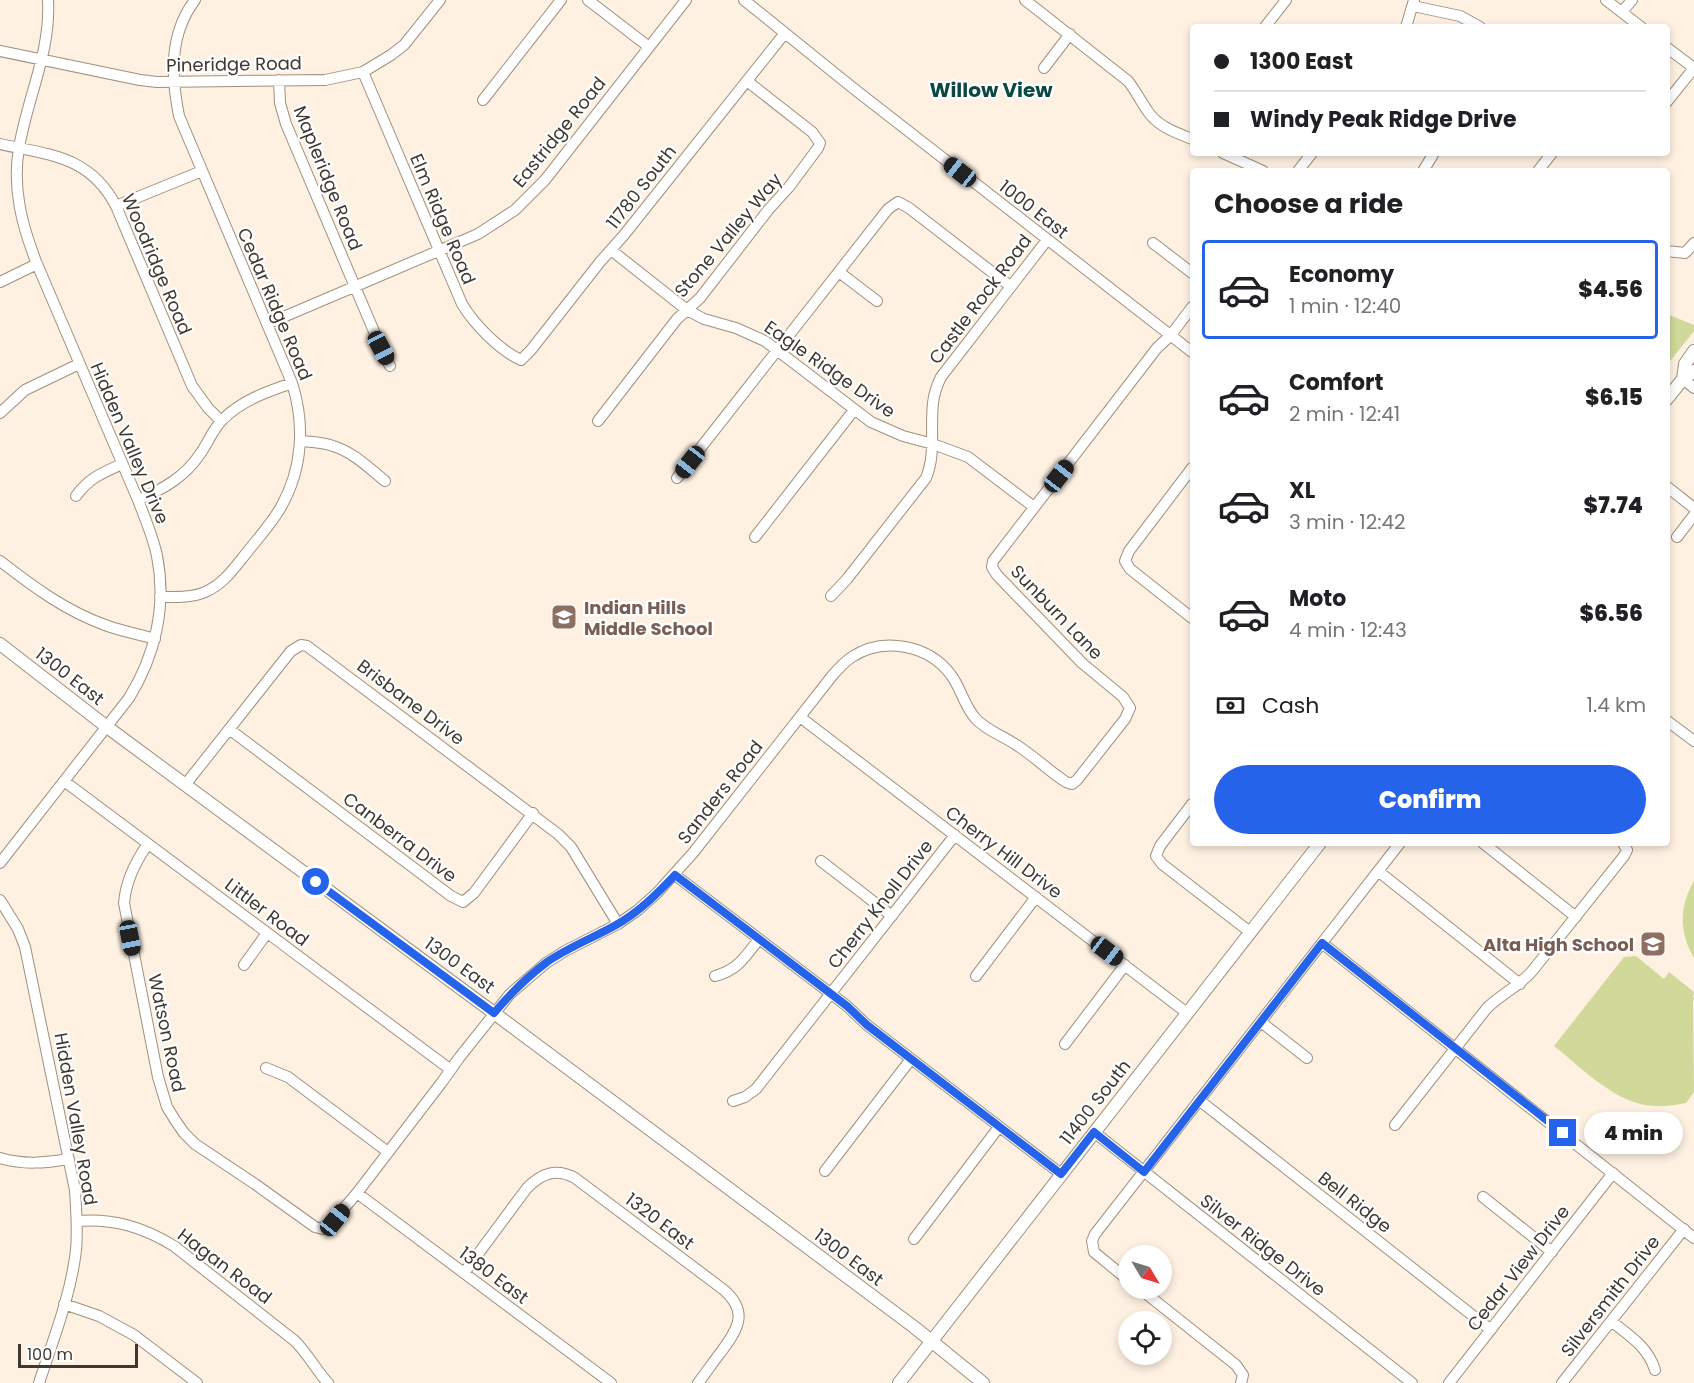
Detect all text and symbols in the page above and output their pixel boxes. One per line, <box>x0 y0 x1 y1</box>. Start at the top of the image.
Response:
text: 1300 East <box>1250 46 1353 77</box>
street label: Pineridge Road <box>166 50 302 78</box>
street label: Eastridge Road <box>507 71 611 193</box>
district label: Willow View <box>929 76 1053 104</box>
street label: Mapleridge Road <box>288 102 368 254</box>
text: Windy Peak Ridge Drive <box>1250 104 1517 135</box>
street label: 11780 South <box>600 140 682 234</box>
street label: Elm Ridge Road <box>404 150 482 288</box>
car <box>940 154 980 190</box>
street label: Stone Valley Way <box>669 167 787 303</box>
street label: 1000 East <box>994 174 1074 244</box>
text: Choose a ride <box>1214 185 1403 222</box>
street label: Woodridge Road <box>116 190 198 338</box>
street label: Cedar Ridge Road <box>232 224 318 384</box>
street label: Castle Rock Road <box>923 229 1037 369</box>
text: Economy <box>1289 259 1394 290</box>
icon: car <box>1217 263 1271 317</box>
text: $4.56 <box>1578 274 1643 305</box>
text: 1 min · 12:40 <box>1289 292 1401 320</box>
street label: Eagle Ridge Drive <box>759 314 901 424</box>
car <box>365 328 397 368</box>
street label: Hidden Valley Drive <box>85 358 175 528</box>
text: Comfort <box>1289 367 1383 398</box>
icon: car <box>1217 371 1271 425</box>
text: $6.15 <box>1585 382 1643 413</box>
text: 2 min · 12:41 <box>1289 400 1400 428</box>
car <box>672 442 708 482</box>
car <box>1041 456 1077 496</box>
text: XL <box>1289 475 1315 506</box>
icon: car <box>1217 479 1271 533</box>
text: $7.74 <box>1584 490 1643 521</box>
text: 3 min · 12:42 <box>1289 508 1406 536</box>
street label: Sunburn Lane <box>1005 559 1109 665</box>
text: Moto <box>1289 583 1346 614</box>
icon: car <box>1217 587 1271 641</box>
place label: Indian Hills Middle School <box>584 595 713 641</box>
text: $6.56 <box>1579 598 1643 629</box>
school or university icon: Indian Hills Middle School <box>549 602 579 632</box>
text: 4 min · 12:43 <box>1289 616 1407 644</box>
street label: 1300 East <box>30 641 110 711</box>
street label: Brisbane Drive <box>352 653 470 751</box>
icon: cash <box>1214 689 1247 722</box>
text: Cash <box>1262 690 1319 721</box>
text: 1.4 km <box>1587 691 1646 719</box>
street label: Sanders Road <box>672 735 768 849</box>
button: Confirm <box>1214 765 1646 834</box>
street label: Canberra Drive <box>338 786 462 888</box>
street label: Cherry Hill Drive <box>940 800 1068 904</box>
street label: Cherry Knoll Drive <box>822 834 938 974</box>
route start <box>302 868 329 895</box>
street label: Littler Road <box>220 872 314 952</box>
car <box>118 919 142 957</box>
school or university icon: Alta High School <box>1638 929 1668 959</box>
street label: 1300 East <box>420 931 500 999</box>
place label: Alta High School <box>1483 932 1634 957</box>
car <box>1087 933 1127 969</box>
street label: Watson Road <box>142 972 192 1094</box>
street label: Hidden Valley Road <box>49 1031 103 1207</box>
street label: 11400 South <box>1054 1054 1136 1150</box>
callout: 4 min <box>1584 1112 1683 1154</box>
route end <box>1549 1119 1576 1146</box>
text: 4 min <box>1604 1119 1663 1147</box>
street label: Bell Ridge <box>1313 1165 1397 1239</box>
street label: 1320 East <box>620 1187 700 1255</box>
street label: Silver Ridge Drive <box>1195 1188 1331 1302</box>
car <box>317 1200 353 1240</box>
street label: Cedar View Drive <box>1461 1200 1575 1336</box>
street label: Hagan Road <box>173 1222 277 1310</box>
street label: 1300 East <box>809 1223 889 1291</box>
street label: Silversmith Drive <box>1555 1230 1665 1362</box>
street label: 1380 East <box>454 1241 534 1309</box>
north arrow <box>1118 1245 1172 1299</box>
map controls <box>1118 1245 1172 1365</box>
button: locate <box>1118 1311 1172 1365</box>
scale bar <box>18 1341 138 1368</box>
text: 100 m <box>27 1343 73 1366</box>

